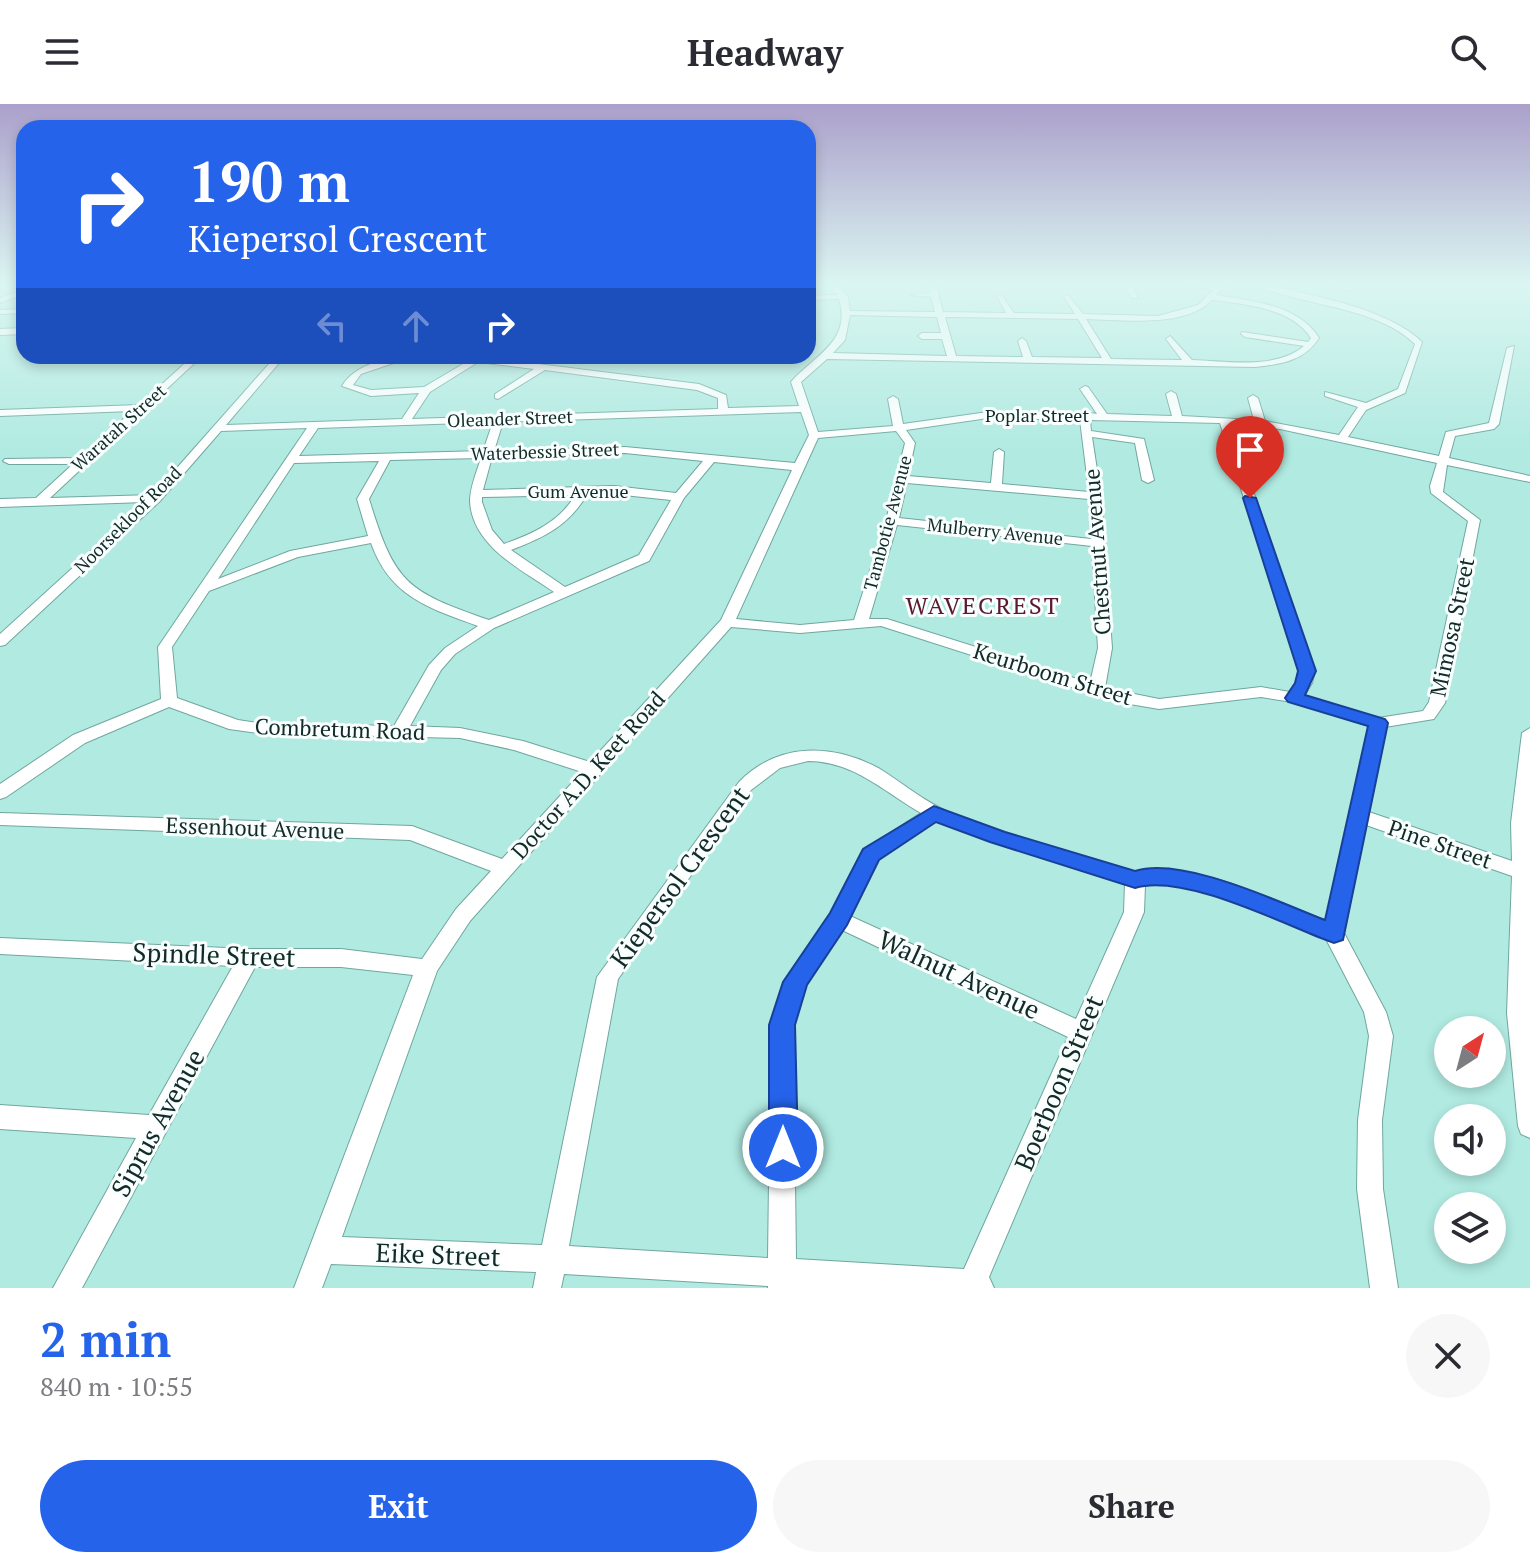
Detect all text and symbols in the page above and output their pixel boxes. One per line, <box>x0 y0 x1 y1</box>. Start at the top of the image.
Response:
text: Headway <box>687 29 843 76</box>
icon: menu <box>40 30 84 74</box>
icon: search <box>1446 30 1490 74</box>
text: 190 m <box>188 144 350 218</box>
icon: right <box>56 152 160 256</box>
text: Kiepersol Crescent <box>188 215 487 262</box>
icon: left <box>310 304 354 348</box>
icon: ahead <box>394 304 438 348</box>
icon: right <box>478 304 522 348</box>
street label: Waratah Street <box>66 378 171 476</box>
street label: Poplar Street <box>985 403 1089 427</box>
street label: Oleander Street <box>447 404 574 432</box>
pin <box>1216 416 1284 498</box>
icon: arrive <box>1228 428 1272 472</box>
street label: Waterbessie Street <box>470 436 620 466</box>
street label: Tambotie Avenue <box>857 453 917 593</box>
street label: Noorsekloof Road <box>69 461 186 578</box>
street label: Chestnut Avenue <box>1076 468 1117 636</box>
street label: Gum Avenue <box>527 479 629 503</box>
street label: Mulberry Avenue <box>926 512 1064 550</box>
street label: Mimosa Street <box>1423 555 1480 699</box>
district label: WAVECREST <box>906 589 1060 621</box>
street label: Keurboom Street <box>970 636 1136 711</box>
street label: Doctor A.D. Keet Road <box>504 685 671 865</box>
street label: Combretum Road <box>254 711 426 746</box>
street label: Kiepersol Crescent <box>602 779 757 974</box>
street label: Essenhout Avenue <box>165 810 345 845</box>
street label: Pine Street <box>1384 812 1496 875</box>
street label: Walnut Avenue <box>873 922 1046 1026</box>
street label: Spindle Street <box>132 934 296 974</box>
street label: Boerboon Street <box>1006 989 1110 1176</box>
north arrow <box>1434 1016 1506 1088</box>
map controls <box>1434 1016 1506 1264</box>
street label: Siprus Avenue <box>103 1043 212 1202</box>
button: sound <box>1434 1104 1506 1176</box>
position arrow <box>741 1106 825 1190</box>
button: layers <box>1434 1192 1506 1264</box>
street label: Eike Street <box>375 1235 501 1273</box>
text: 2 min <box>40 1307 171 1371</box>
button: close <box>1406 1314 1490 1398</box>
text: 840 m · 10:55 <box>40 1369 193 1403</box>
button: Exit <box>40 1460 757 1552</box>
button: Share <box>773 1460 1490 1552</box>

